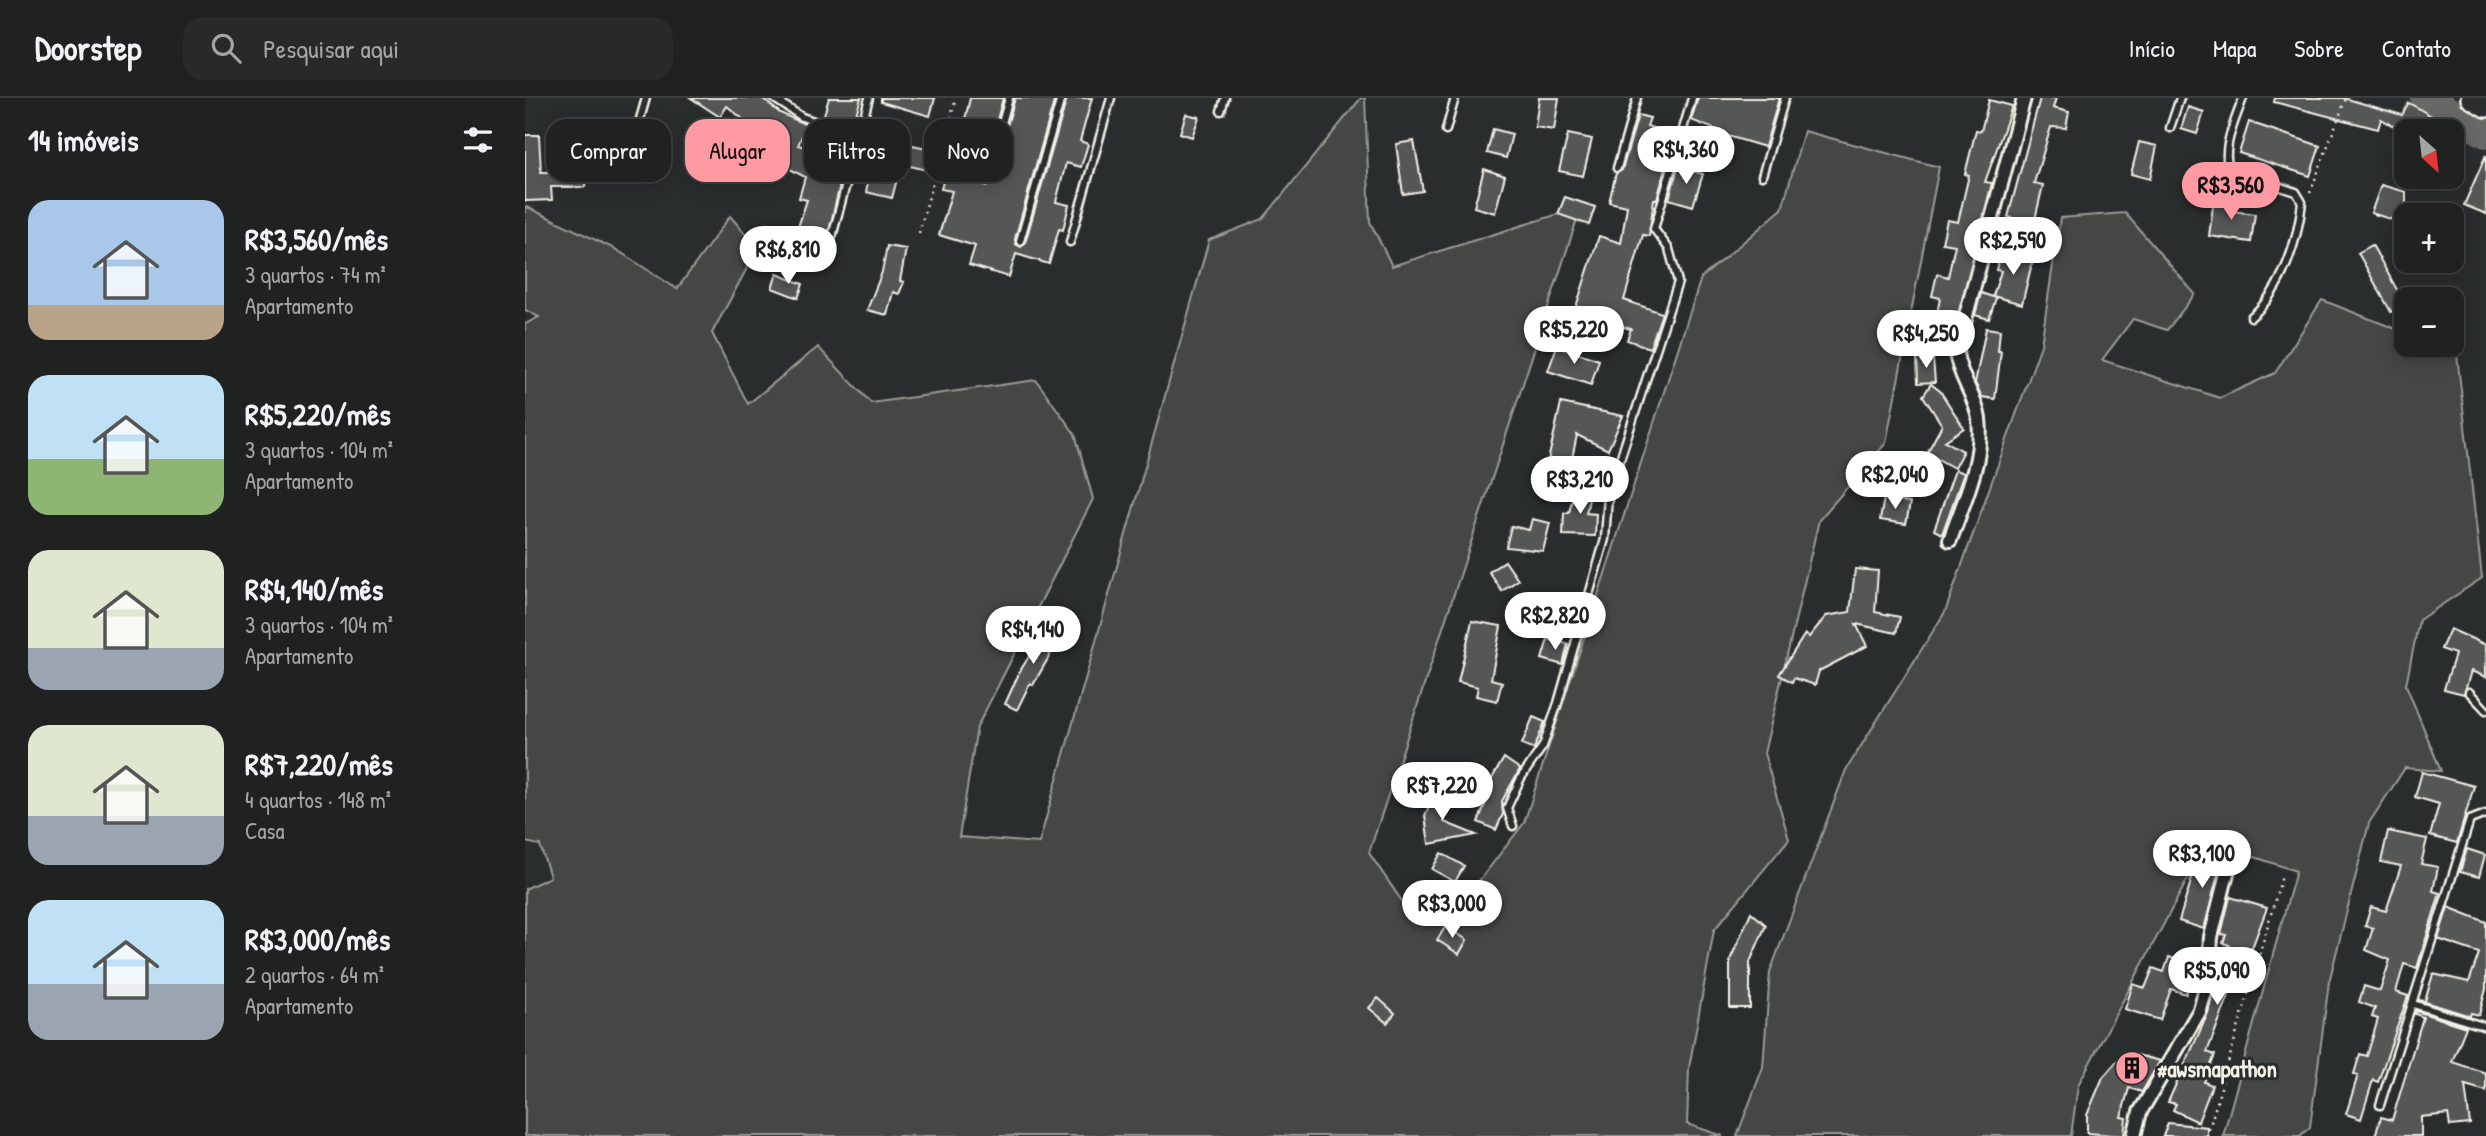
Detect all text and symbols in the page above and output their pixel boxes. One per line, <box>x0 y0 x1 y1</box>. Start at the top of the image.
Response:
search box <box>183 17 673 80</box>
text: Doorstep <box>35 26 141 70</box>
icon: search <box>207 29 245 67</box>
text: Pesquisar aqui <box>263 31 399 66</box>
text: Início <box>2129 32 2175 64</box>
text: Mapa <box>2213 32 2256 64</box>
text: Sobre <box>2294 32 2344 64</box>
text: Contato <box>2382 32 2451 64</box>
chip: Comprar <box>546 119 671 182</box>
chip: Alugar <box>685 119 790 182</box>
chip: Filtros <box>804 119 910 182</box>
chip: Novo <box>924 119 1013 182</box>
north arrow <box>2394 119 2464 189</box>
map controls <box>2394 119 2464 357</box>
text: 14 imóveis <box>28 120 138 160</box>
icon: filters <box>459 121 497 159</box>
pin: R$4,360 <box>1621 126 1751 186</box>
text: R$4,360 <box>1653 133 1719 164</box>
pin: R$3,560 <box>2166 162 2296 222</box>
text: R$3,560 <box>2198 169 2264 200</box>
button: + <box>2394 203 2464 273</box>
pin: R$2,590 <box>1948 218 2078 277</box>
text: R$3,560/mês <box>245 219 388 259</box>
text: R$2,590 <box>1980 224 2046 255</box>
pin: R$6,810 <box>723 226 853 286</box>
icon: home <box>84 228 168 312</box>
text: R$6,810 <box>756 233 820 264</box>
text: 3 quartos · 74 m² <box>245 259 386 290</box>
button: − <box>2394 287 2464 357</box>
text: Apartamento <box>245 290 353 321</box>
pin: R$5,220 <box>1509 306 1639 366</box>
pin: R$4,250 <box>1861 310 1991 370</box>
text: R$5,220 <box>1540 313 1608 344</box>
text: R$4,250 <box>1893 317 1959 348</box>
text: R$5,220/mês <box>245 394 391 434</box>
icon: home <box>84 403 168 487</box>
text: 3 quartos · 104 m² <box>245 434 393 465</box>
pin: R$2,040 <box>1830 452 1960 511</box>
pin: R$3,210 <box>1515 456 1645 516</box>
text: R$2,040 <box>1862 458 1928 489</box>
text: R$3,210 <box>1547 463 1613 494</box>
text: Apartamento <box>245 465 353 496</box>
text: R$4,140/mês <box>245 569 383 609</box>
icon: home <box>84 578 168 662</box>
pin: R$2,820 <box>1490 592 1620 652</box>
text: R$2,820 <box>1521 599 1589 630</box>
pin: R$4,140 <box>968 606 1098 666</box>
text: 3 quartos · 104 m² <box>245 609 393 640</box>
text: R$4,140 <box>1002 613 1064 644</box>
text: Apartamento <box>245 640 353 671</box>
text: R$7,220/mês <box>245 744 393 784</box>
icon: home <box>84 753 168 837</box>
pin: R$7,220 <box>1377 762 1507 822</box>
text: R$7,220 <box>1407 769 1477 800</box>
text: 4 quartos · 148 m² <box>245 784 391 815</box>
text: Casa <box>245 815 285 846</box>
pin: R$3,100 <box>2137 830 2267 890</box>
text: R$3,100 <box>2169 837 2235 868</box>
pin: R$3,000 <box>1387 880 1517 940</box>
text: R$3,000 <box>1418 887 1486 918</box>
text: R$3,000/mês <box>245 919 390 959</box>
icon: home <box>84 928 168 1012</box>
pin: R$5,090 <box>2152 948 2282 1007</box>
text: R$5,090 <box>2184 954 2250 985</box>
text: 2 quartos · 64 m² <box>245 959 384 990</box>
text: Apartamento <box>245 990 353 1021</box>
building icon: #awsmapathon <box>2113 1049 2151 1087</box>
place label: #awsmapathon <box>2157 1053 2277 1085</box>

